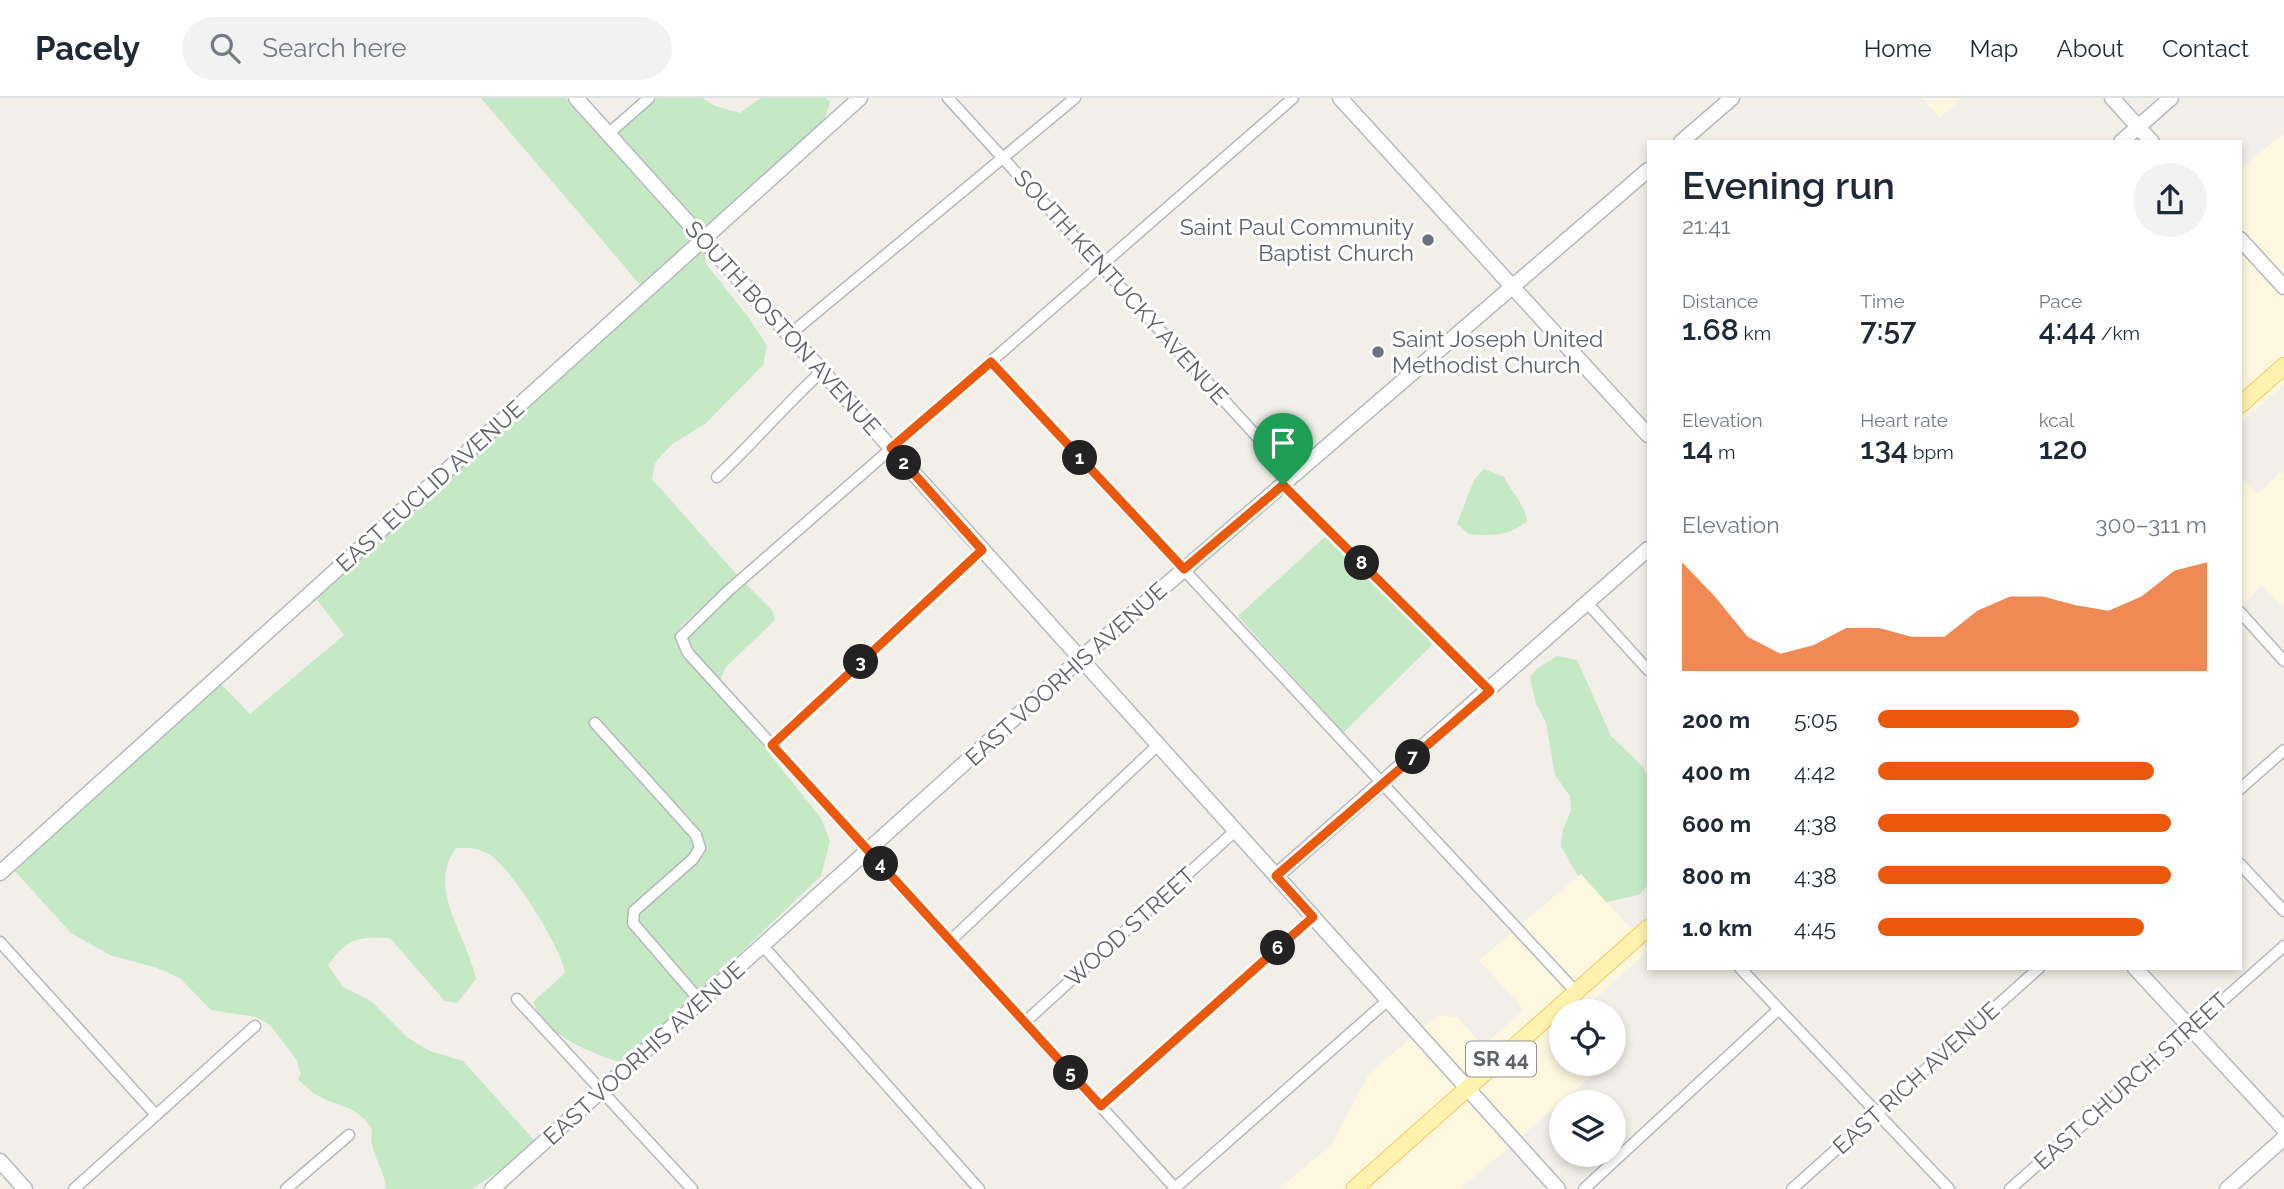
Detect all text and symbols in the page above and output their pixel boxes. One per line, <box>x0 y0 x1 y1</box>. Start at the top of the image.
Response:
search box <box>182 17 672 80</box>
text: Pacely <box>35 29 140 68</box>
icon: search <box>206 29 244 67</box>
text: Search here <box>262 33 407 63</box>
text: Home <box>1864 34 1932 63</box>
text: Map <box>1970 34 2018 63</box>
text: About <box>2056 34 2124 63</box>
text: Contact <box>2162 34 2249 63</box>
text: Evening run <box>1682 163 1895 208</box>
button: share <box>2133 163 2207 237</box>
street label: SOUTH KENTUCKY AVENUE <box>1009 164 1234 409</box>
text: 21:41 <box>1682 212 1731 239</box>
place label: Saint Paul Community Baptist Church <box>1180 213 1414 266</box>
street label: SOUTH BOSTON AVENUE <box>680 215 887 440</box>
marker: Saint Paul Community Baptist Church <box>1420 232 1436 248</box>
text: Distance <box>1682 290 1758 312</box>
text: Time <box>1860 290 1905 312</box>
text: Pace <box>2039 290 2082 312</box>
text: 1.68 <box>1682 312 1739 347</box>
text: 7:57 <box>1860 312 1916 347</box>
text: 4:44 <box>2039 312 2096 347</box>
text: km <box>1739 322 1771 344</box>
text: /km <box>2096 322 2140 344</box>
place label: Saint Joseph United Methodist Church <box>1392 325 1603 378</box>
marker: Saint Joseph United Methodist Church <box>1370 344 1386 360</box>
street label: EAST EUCLID AVENUE <box>330 394 529 577</box>
text: Elevation <box>1682 409 1763 431</box>
text: Heart rate <box>1860 409 1948 431</box>
text: kcal <box>2039 409 2074 431</box>
pin <box>1253 413 1313 485</box>
icon: arrive <box>1264 424 1302 462</box>
text: 14 <box>1682 431 1713 466</box>
text: 134 <box>1860 431 1908 466</box>
text: 120 <box>2039 431 2088 466</box>
pin: 1 <box>1062 440 1098 476</box>
text: m <box>1713 441 1735 463</box>
text: bpm <box>1908 441 1954 463</box>
pin: 2 <box>886 446 922 480</box>
text: 1 <box>1075 446 1084 468</box>
text: 2 <box>898 451 909 473</box>
text: Elevation <box>1682 511 1780 538</box>
text: 300–311 m <box>2095 511 2207 538</box>
pin: 8 <box>1344 546 1380 580</box>
text: 8 <box>1356 551 1367 573</box>
street label: EAST VOORHIS AVENUE <box>960 576 1172 771</box>
pin: 3 <box>844 644 878 680</box>
text: 3 <box>855 650 866 672</box>
text: 200 m <box>1682 706 1750 733</box>
text: 5:05 <box>1794 706 1837 733</box>
pin: 7 <box>1396 740 1430 774</box>
text: 7 <box>1407 745 1418 767</box>
text: 400 m <box>1682 758 1750 785</box>
text: 4:42 <box>1794 758 1835 785</box>
text: 600 m <box>1682 810 1751 837</box>
text: 4:38 <box>1794 810 1837 837</box>
pin: 4 <box>864 846 898 882</box>
text: 4 <box>875 852 886 874</box>
street label: WOOD STREET <box>1059 861 1200 992</box>
text: 800 m <box>1682 862 1751 889</box>
text: 4:38 <box>1794 862 1837 889</box>
text: 1.0 km <box>1682 914 1752 941</box>
text: 4:45 <box>1794 914 1836 941</box>
pin: 6 <box>1260 930 1296 966</box>
text: 6 <box>1272 936 1283 958</box>
street label: EAST VOORHIS AVENUE <box>538 955 750 1150</box>
street label: EAST CHURCH STREET <box>2028 987 2233 1175</box>
street label: EAST RICH AVENUE <box>1827 996 2004 1159</box>
map controls <box>1549 999 1626 1167</box>
button: locate <box>1549 999 1626 1076</box>
road number: SR 44 <box>1466 1042 1536 1076</box>
pin: 5 <box>1054 1056 1088 1090</box>
text: 5 <box>1065 1061 1076 1083</box>
button: layers <box>1549 1090 1626 1167</box>

